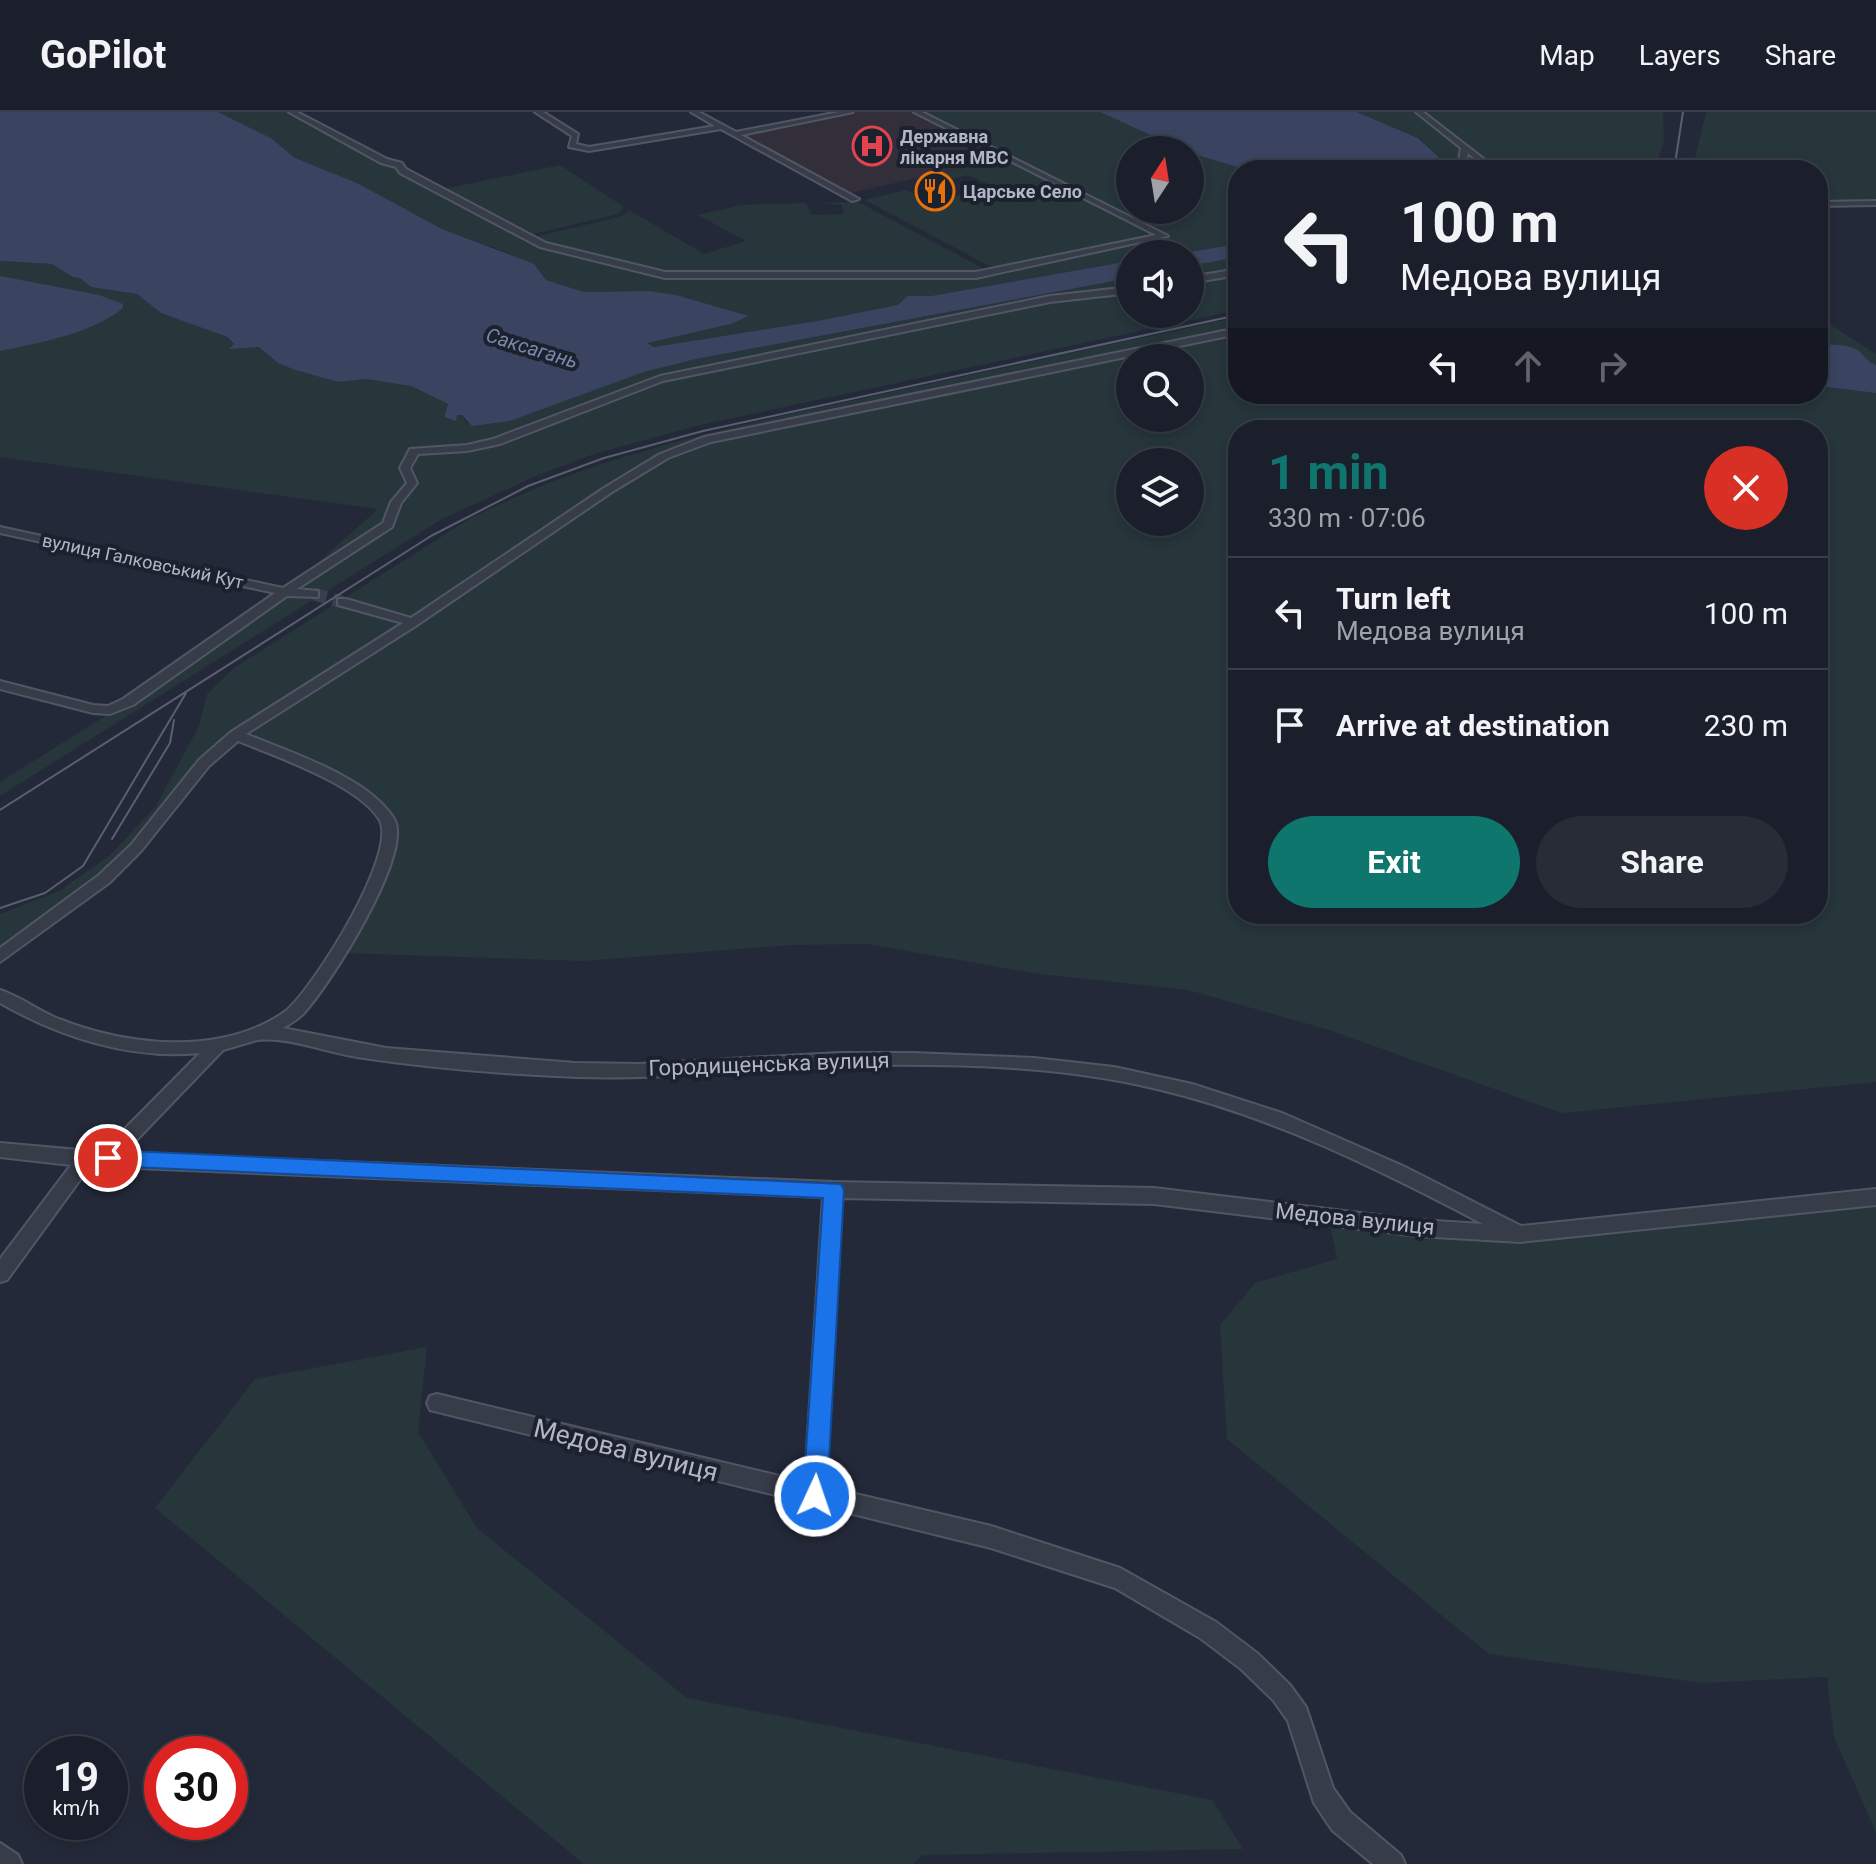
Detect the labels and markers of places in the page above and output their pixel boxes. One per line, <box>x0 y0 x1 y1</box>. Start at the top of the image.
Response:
hospital icon: Державна лікарня МВС <box>851 125 893 167</box>
place label: Державна лікарня МВС <box>900 126 1009 168</box>
restaurant icon: Царське Село <box>914 170 956 212</box>
place label: Царське Село <box>963 181 1082 202</box>
pin <box>74 1124 142 1192</box>

